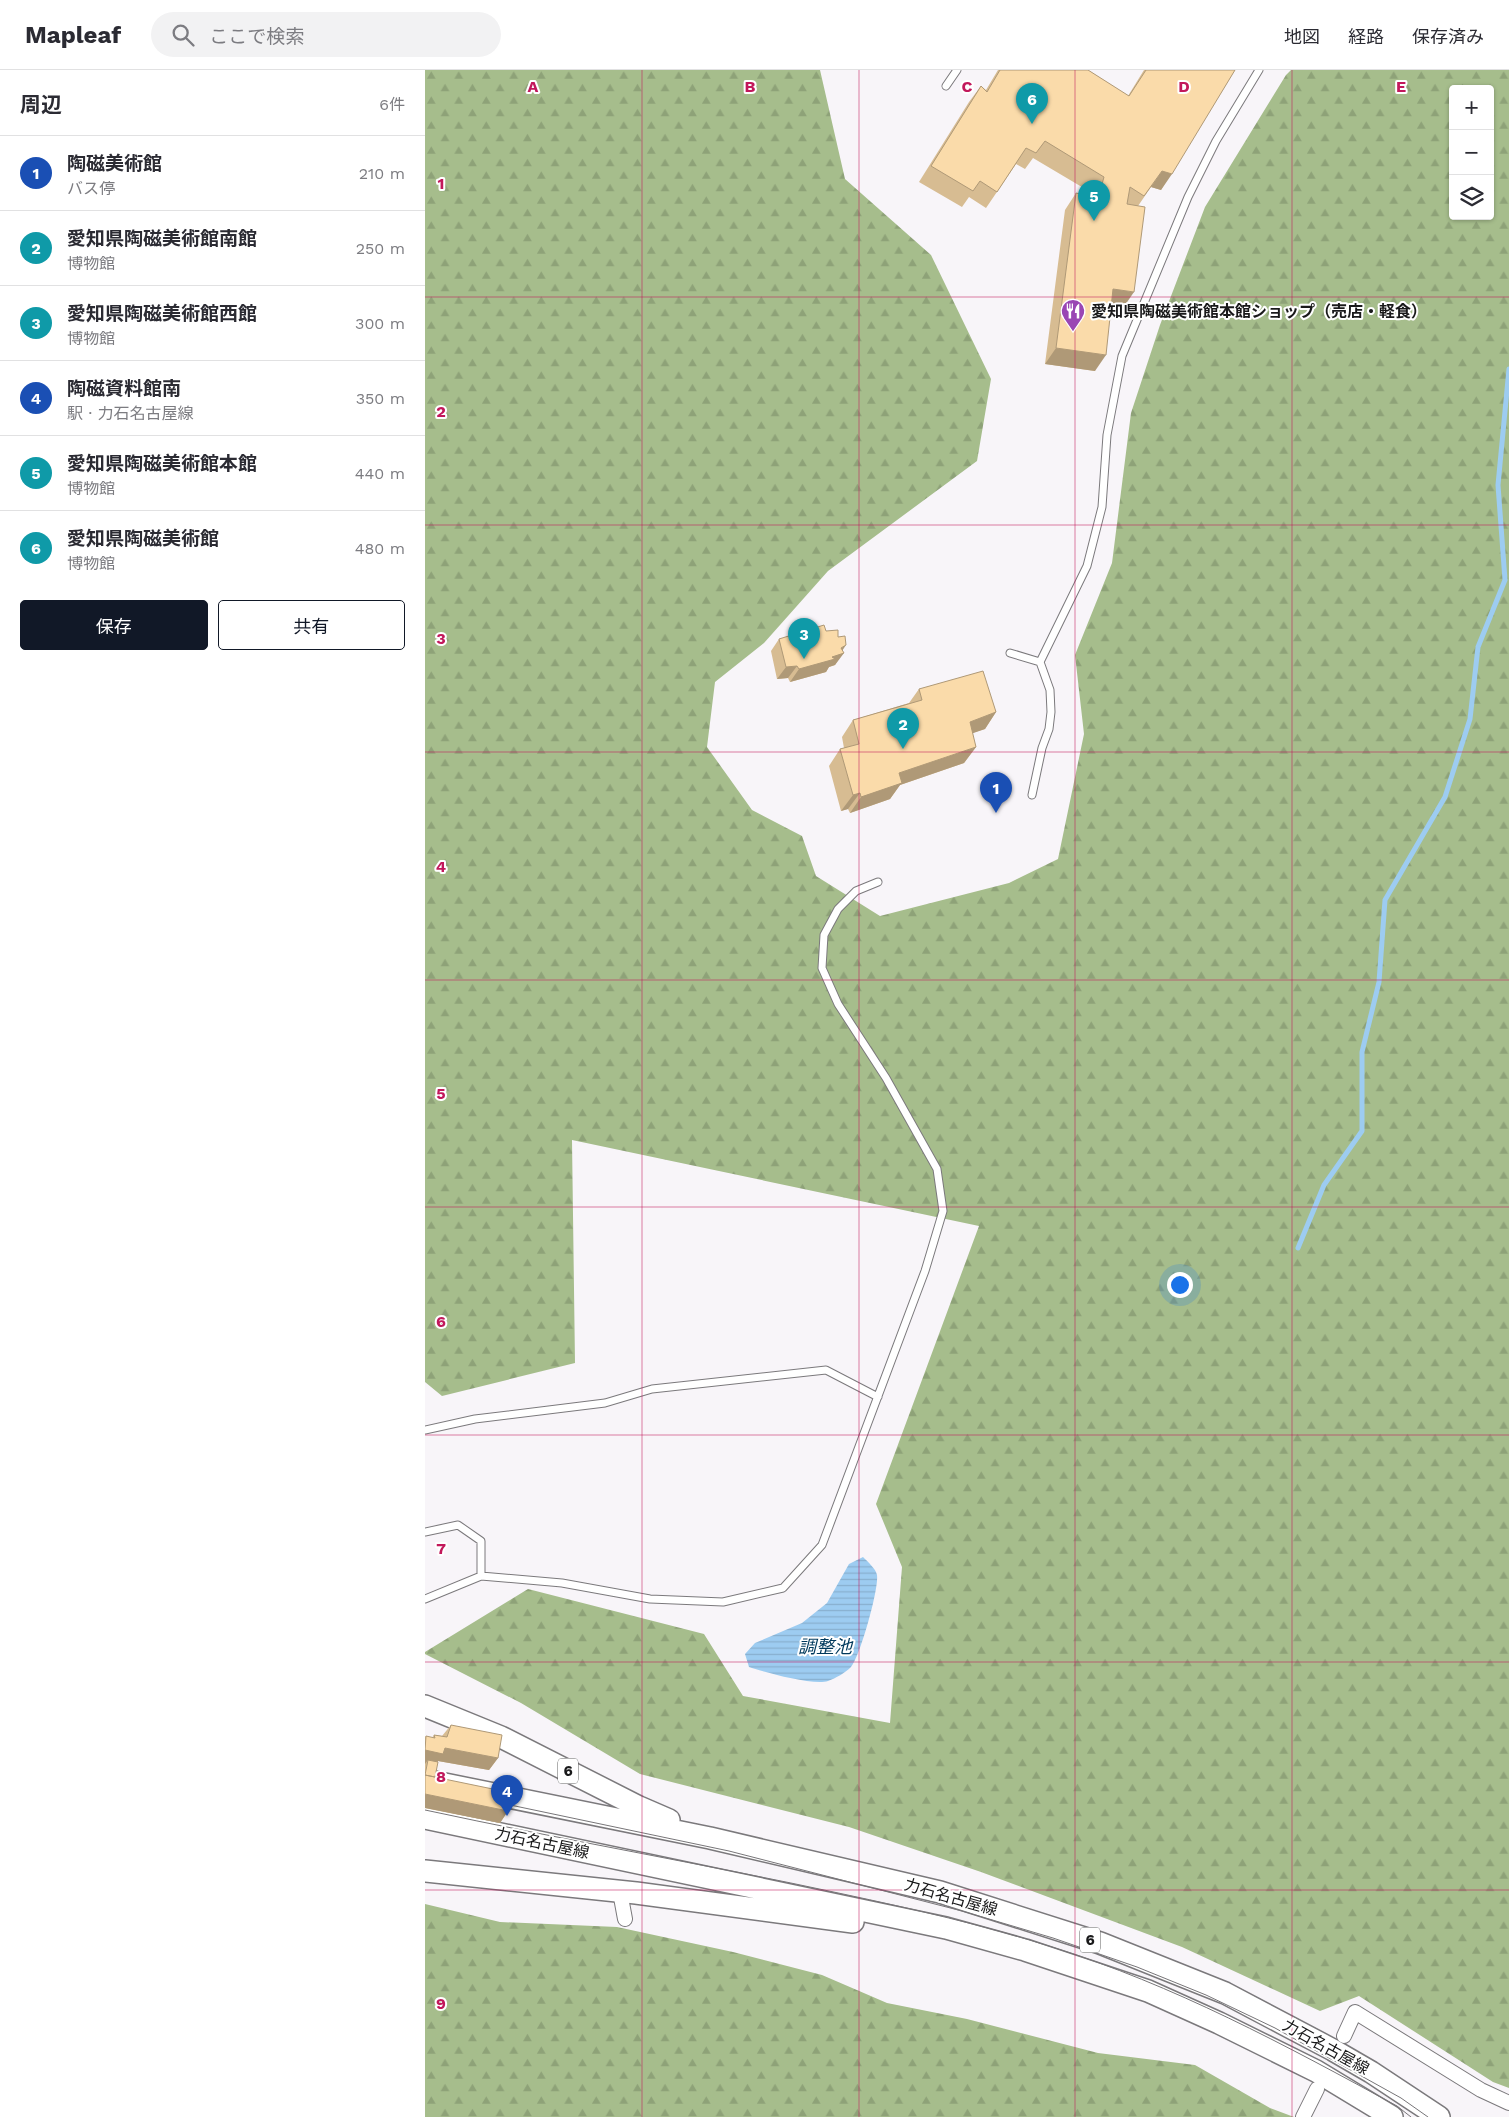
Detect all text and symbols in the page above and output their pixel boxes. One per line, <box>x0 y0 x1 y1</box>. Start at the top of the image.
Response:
search box <box>151 12 501 57</box>
text: Mapleaf <box>25 21 121 49</box>
icon: search <box>169 21 197 49</box>
text: ここで検索 <box>209 25 304 48</box>
text: 地図 <box>1284 26 1320 47</box>
text: 経路 <box>1348 26 1384 47</box>
text: 保存済み <box>1412 26 1484 47</box>
text: A <box>528 77 539 96</box>
text: B <box>745 77 756 96</box>
text: C <box>962 77 973 96</box>
text: D <box>1178 77 1190 96</box>
text: E <box>1396 77 1406 96</box>
pin: 6 <box>1016 83 1048 124</box>
map controls <box>1449 85 1494 220</box>
button: + <box>1449 85 1494 130</box>
text: 周辺 <box>20 92 62 117</box>
text: 6件 <box>379 95 405 114</box>
button: − <box>1449 130 1494 175</box>
text: 陶磁美術館 <box>67 152 162 175</box>
text: 1 <box>33 164 39 183</box>
text: 210 m <box>359 164 405 183</box>
text: 1 <box>438 174 444 193</box>
button: layers <box>1449 175 1494 220</box>
text: バス停 <box>67 179 115 198</box>
pin: 5 <box>1078 180 1110 221</box>
text: 愛知県陶磁美術館南館 <box>67 227 257 250</box>
text: 2 <box>31 239 41 258</box>
text: 250 m <box>356 239 405 258</box>
text: 博物館 <box>67 254 115 273</box>
restaurant icon: 愛知県陶磁美術館本館ショップ（売店・軽食） <box>1060 298 1086 332</box>
text: 愛知県陶磁美術館西館 <box>67 302 257 325</box>
place label: 愛知県陶磁美術館本館ショップ（売店・軽食） <box>1091 302 1427 321</box>
text: 3 <box>31 314 41 333</box>
text: 300 m <box>355 314 405 333</box>
text: 博物館 <box>67 329 115 348</box>
text: 陶磁資料館南 <box>67 377 181 400</box>
text: 4 <box>31 389 41 408</box>
text: 350 m <box>356 389 405 408</box>
text: 2 <box>436 402 446 421</box>
text: 駅 · 力石名古屋線 <box>67 404 194 423</box>
text: 愛知県陶磁美術館本館 <box>67 452 257 475</box>
text: 5 <box>31 464 41 483</box>
text: 440 m <box>355 464 405 483</box>
text: 博物館 <box>67 479 115 498</box>
text: 愛知県陶磁美術館 <box>67 527 219 550</box>
text: 6 <box>31 539 41 558</box>
text: 480 m <box>355 539 405 558</box>
text: 博物館 <box>67 554 115 573</box>
button: 保存 <box>20 600 208 650</box>
button: 共有 <box>218 600 405 650</box>
pin: 3 <box>788 618 820 659</box>
text: 3 <box>436 629 446 648</box>
pin: 2 <box>887 708 919 749</box>
pin: 1 <box>980 772 1012 813</box>
text: 4 <box>436 857 446 876</box>
text: 5 <box>436 1084 446 1103</box>
your location <box>1167 1272 1193 1298</box>
text: 6 <box>436 1312 446 1331</box>
text: 7 <box>436 1539 446 1558</box>
water label: 調整池 <box>798 1636 854 1657</box>
road number: 6 <box>558 1758 578 1784</box>
text: 8 <box>436 1767 446 1786</box>
pin: 4 <box>491 1775 523 1816</box>
street label: 力石名古屋線 <box>493 1824 591 1862</box>
street label: 力石名古屋線 <box>902 1875 1000 1919</box>
road number: 6 <box>1080 1928 1100 1952</box>
text: 9 <box>436 1994 446 2013</box>
street label: 力石名古屋線 <box>1279 2015 1373 2079</box>

